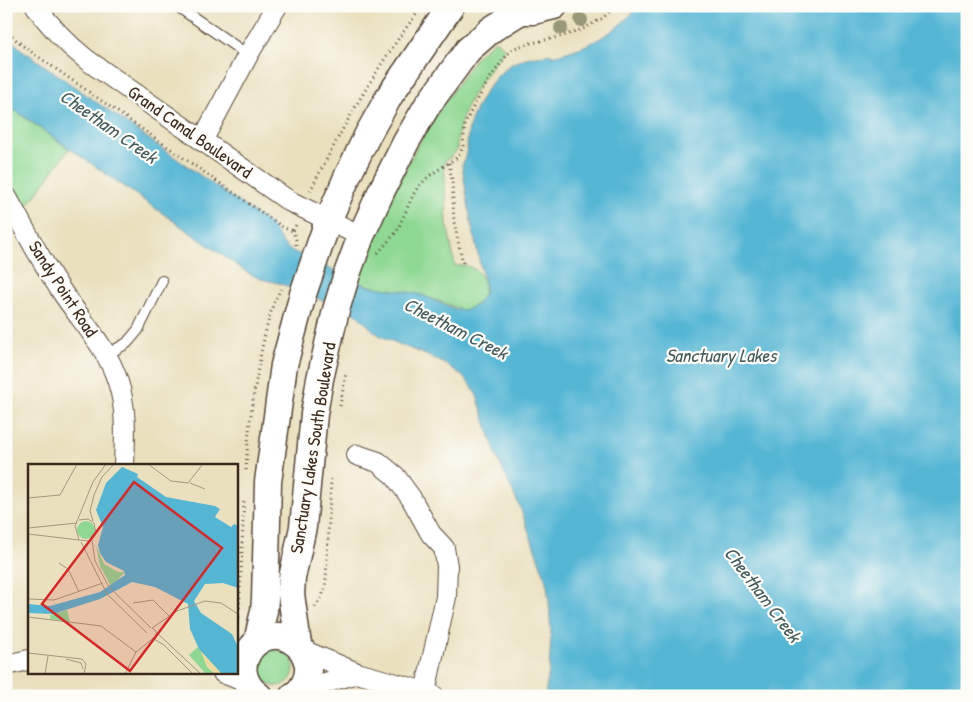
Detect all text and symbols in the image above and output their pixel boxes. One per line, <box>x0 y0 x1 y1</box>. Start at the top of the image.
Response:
street label: Grand Canal Boulevard <box>123 79 258 184</box>
water label: Cheetham Creek <box>55 83 165 170</box>
street label: Sandy Point Road <box>23 236 104 342</box>
water label: Cheetham Creek <box>400 291 514 366</box>
street label: Sanctuary Lakes South Boulevard <box>283 341 342 555</box>
water label: Sanctuary Lakes <box>666 342 778 368</box>
inset map <box>28 464 238 674</box>
water label: Cheetham Creek <box>718 541 809 649</box>

